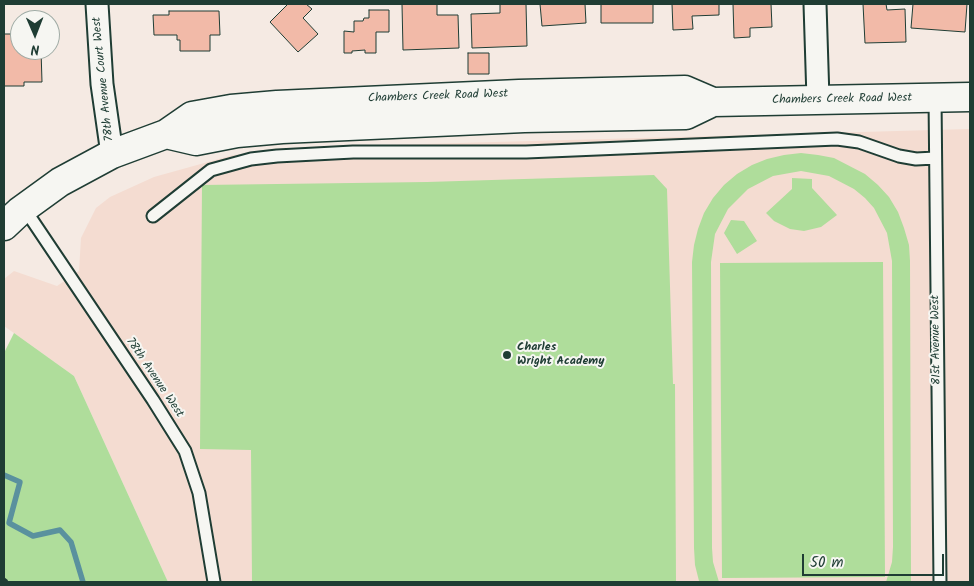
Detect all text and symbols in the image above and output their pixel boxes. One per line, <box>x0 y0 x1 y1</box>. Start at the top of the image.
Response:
north arrow <box>10 10 60 60</box>
street label: 78th Avenue Court West <box>90 16 118 142</box>
text: N <box>31 38 40 60</box>
street label: Chambers Creek Road West <box>368 87 508 107</box>
street label: Chambers Creek Road West <box>772 92 912 108</box>
street label: 81st Avenue West <box>929 295 945 385</box>
street label: 78th Avenue West <box>122 335 186 421</box>
place label: Charles Wright Academy <box>517 341 604 369</box>
marker: Charles Wright Academy <box>501 349 513 361</box>
scale bar <box>804 544 946 576</box>
text: 50 m <box>810 551 844 575</box>

